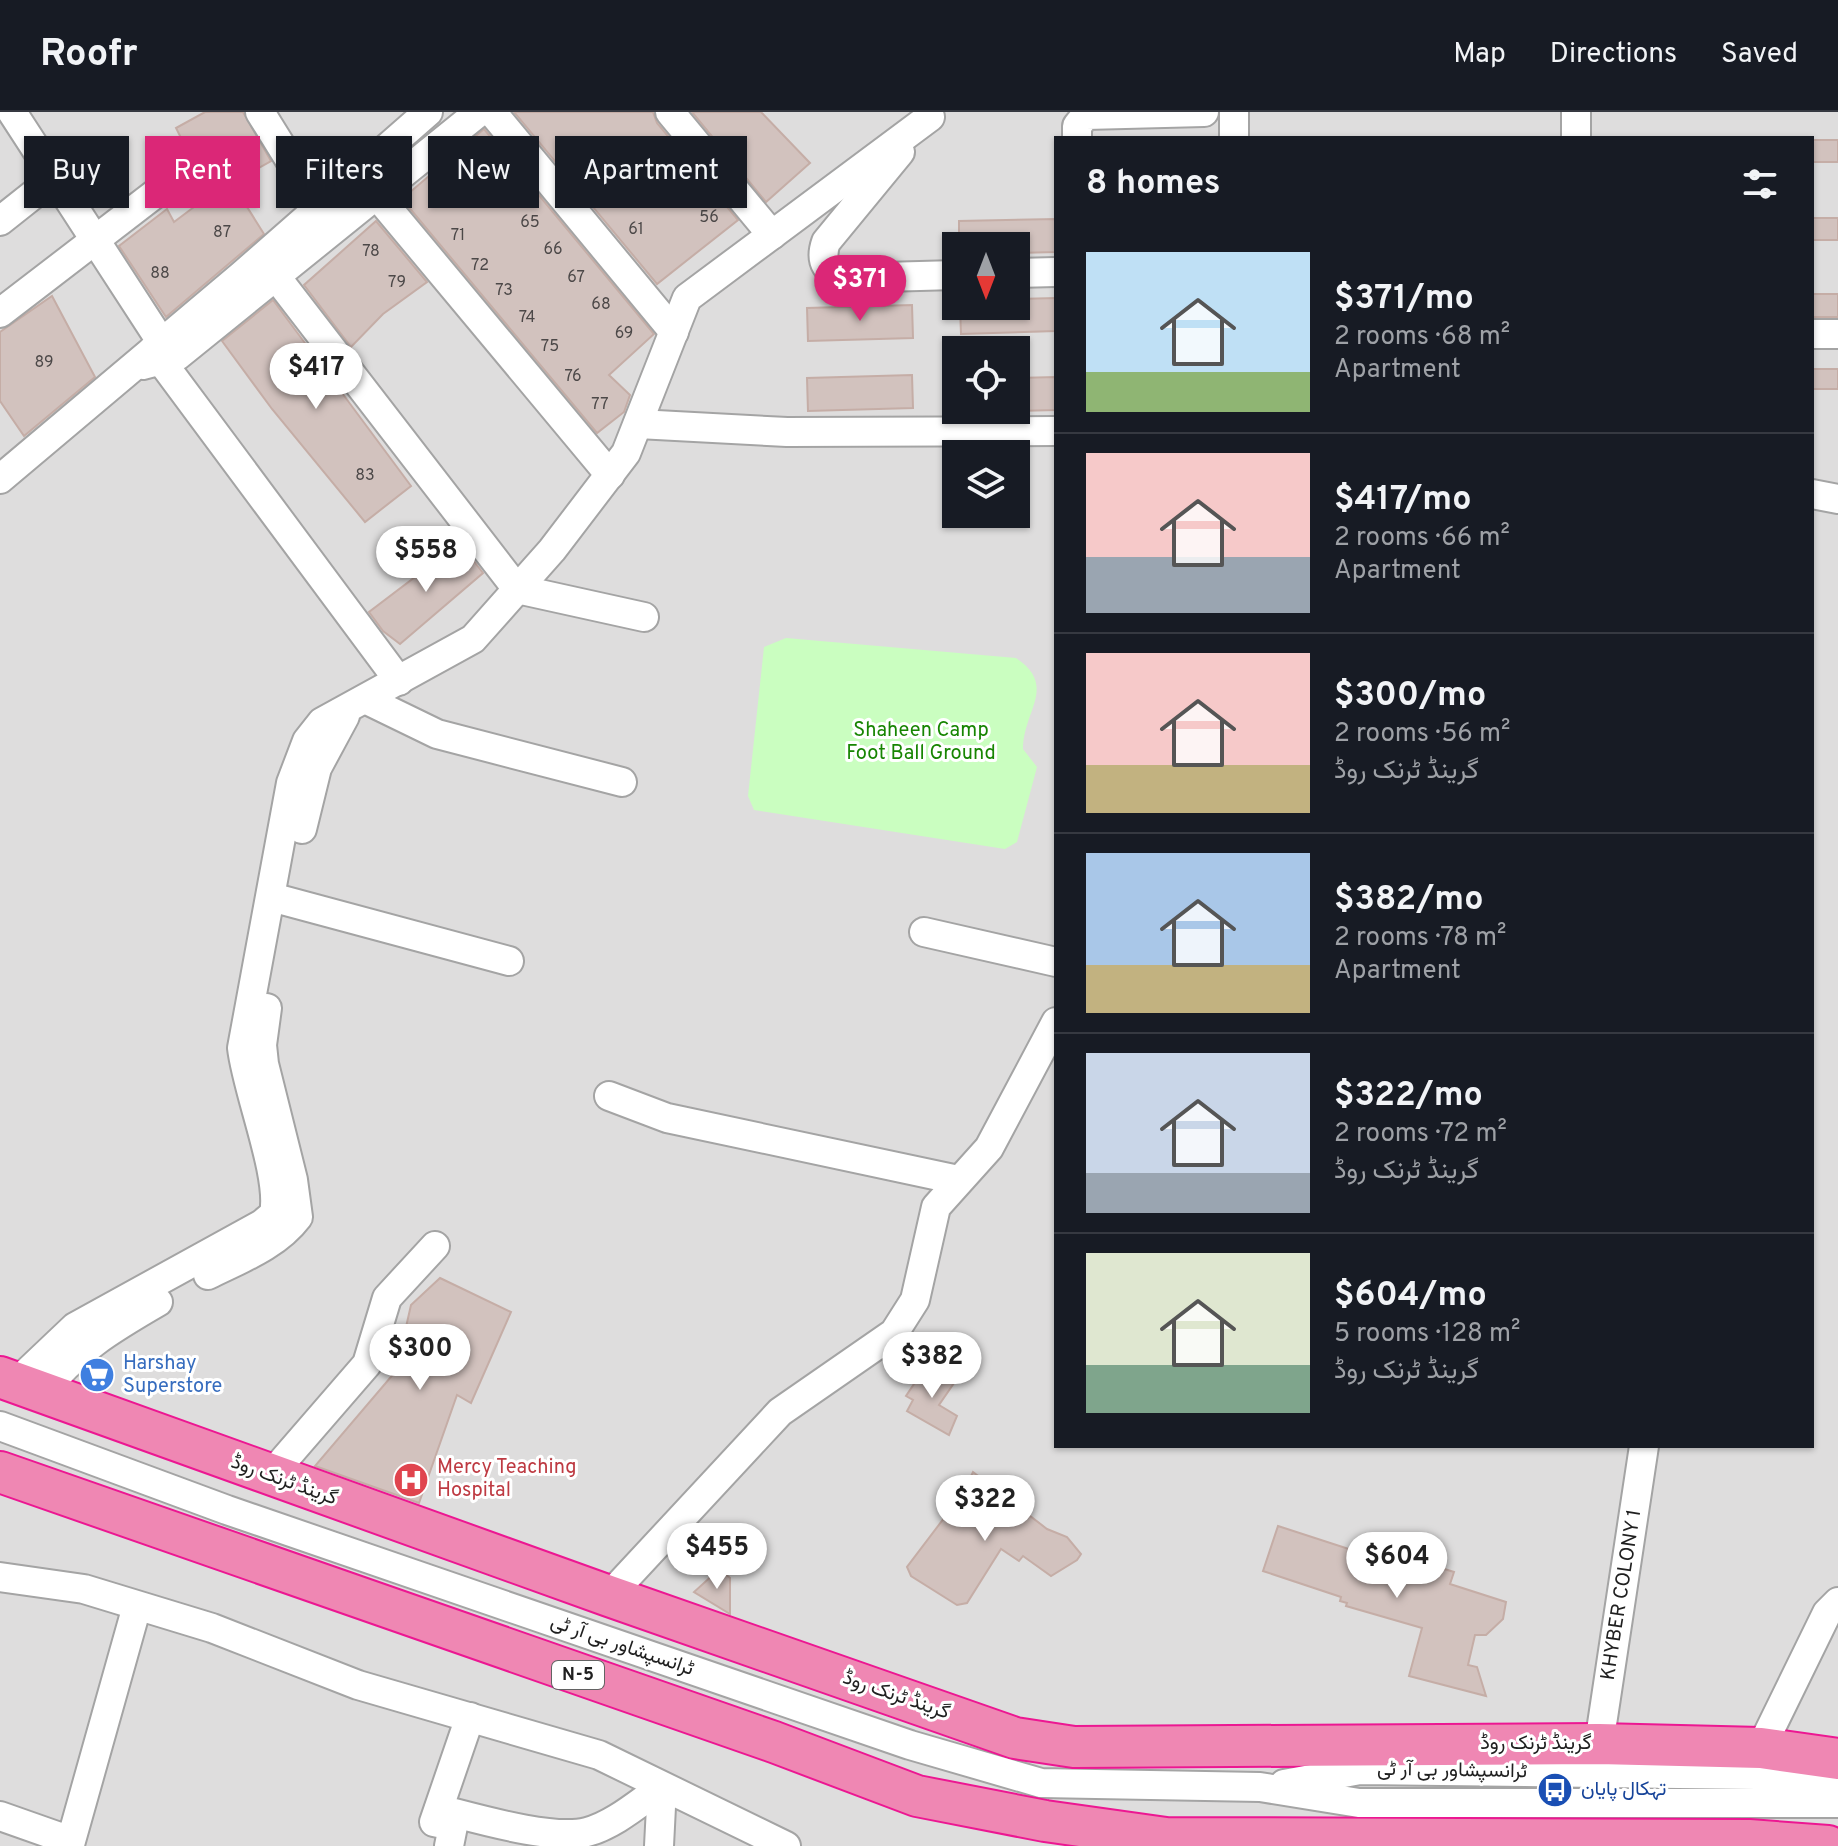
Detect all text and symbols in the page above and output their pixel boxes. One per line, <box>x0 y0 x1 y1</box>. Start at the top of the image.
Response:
text: Roofr <box>40 31 138 80</box>
text: Map <box>1453 37 1506 73</box>
text: Directions <box>1550 37 1677 73</box>
text: Saved <box>1721 37 1798 73</box>
chip: Buy <box>24 136 129 208</box>
chip: Rent <box>145 136 260 208</box>
chip: Filters <box>276 136 412 208</box>
chip: New <box>428 136 539 208</box>
chip: Apartment <box>555 136 747 208</box>
icon: filters <box>1738 162 1782 206</box>
text: 8 homes <box>1086 163 1220 206</box>
house number: 56 <box>699 208 719 228</box>
house number: 65 <box>520 213 540 233</box>
house number: 61 <box>628 220 644 240</box>
house number: 87 <box>213 223 231 243</box>
house number: 71 <box>451 226 465 246</box>
north arrow <box>942 232 1030 320</box>
map controls <box>942 232 1030 528</box>
house number: 66 <box>543 240 563 260</box>
house number: 78 <box>362 242 380 262</box>
pin: $371 <box>813 255 907 323</box>
house number: 72 <box>471 256 489 276</box>
house number: 88 <box>150 264 170 284</box>
text: $371 <box>832 264 888 297</box>
house number: 67 <box>567 268 585 288</box>
house number: 79 <box>388 273 406 293</box>
text: $371/mo <box>1334 278 1474 321</box>
house number: 73 <box>495 281 513 301</box>
icon: home <box>1150 284 1246 380</box>
house number: 68 <box>591 295 611 315</box>
house number: 74 <box>519 308 535 328</box>
text: 2 rooms · 68 m² <box>1334 321 1510 354</box>
house number: 69 <box>615 324 633 344</box>
button: locate <box>942 336 1030 424</box>
house number: 75 <box>541 337 559 357</box>
pin: $417 <box>269 343 363 411</box>
text: $417 <box>288 352 344 385</box>
house number: 89 <box>34 353 54 373</box>
text: Apartment <box>1334 354 1461 387</box>
house number: 76 <box>564 367 582 387</box>
house number: 77 <box>591 395 609 415</box>
button: layers <box>942 440 1030 528</box>
house number: 83 <box>355 466 375 486</box>
text: $417/mo <box>1334 479 1471 522</box>
icon: home <box>1150 485 1246 581</box>
text: 2 rooms · 66 m² <box>1334 522 1510 555</box>
pin: $558 <box>379 526 473 594</box>
text: $558 <box>394 535 458 568</box>
text: Apartment <box>1334 555 1461 588</box>
text: $300/mo <box>1334 675 1486 718</box>
icon: home <box>1150 685 1246 781</box>
park label: Shaheen Camp Foot Ball Ground <box>846 718 996 767</box>
text: 2 rooms · 56 m² <box>1334 718 1510 751</box>
text: گرینڈ ٹرنک روڈ <box>1334 755 1479 788</box>
text: $382/mo <box>1334 879 1483 922</box>
icon: home <box>1150 885 1246 981</box>
text: 2 rooms · 78 m² <box>1334 922 1506 955</box>
text: Apartment <box>1334 955 1461 988</box>
text: $322/mo <box>1334 1075 1483 1118</box>
icon: home <box>1150 1085 1246 1181</box>
text: 2 rooms · 72 m² <box>1334 1118 1507 1151</box>
text: گرینڈ ٹرنک روڈ <box>1334 1155 1479 1188</box>
text: $604/mo <box>1334 1275 1487 1318</box>
icon: home <box>1150 1285 1246 1381</box>
text: 5 rooms · 128 m² <box>1334 1318 1521 1351</box>
pin: $300 <box>373 1324 467 1392</box>
pin: $382 <box>885 1332 979 1400</box>
text: $300 <box>387 1333 453 1366</box>
text: $382 <box>900 1341 964 1374</box>
place label: Harshay Superstore <box>123 1351 222 1400</box>
text: گرینڈ ٹرنک روڈ <box>1334 1355 1479 1388</box>
supermarket icon: Harshay Superstore <box>78 1356 116 1394</box>
street label: گرینڈ ٹرنک روڈ <box>227 1450 341 1512</box>
place label: Mercy Teaching Hospital <box>437 1455 577 1504</box>
hospital icon: Mercy Teaching Hospital <box>392 1461 430 1499</box>
pin: $322 <box>938 1475 1032 1543</box>
text: $322 <box>954 1484 1016 1517</box>
street label: KHYBER COLONY 1 <box>1596 1508 1648 1682</box>
pin: $455 <box>670 1523 764 1591</box>
text: $455 <box>685 1532 749 1565</box>
pin: $604 <box>1350 1532 1444 1600</box>
text: $604 <box>1364 1541 1430 1574</box>
street label: ٹرانسپشاور بی آر ٹی <box>547 1609 697 1683</box>
road number: N-5 <box>552 1661 604 1689</box>
street label: گرینڈ ٹرنک روڈ <box>839 1666 953 1726</box>
street label: گرینڈ ٹرنک روڈ <box>1480 1731 1592 1757</box>
street label: ٹرانسپشاور بی آر ٹی <box>1377 1757 1527 1785</box>
bus stop icon: تہکال پایان <box>1536 1771 1574 1809</box>
place label: تہکال پایان <box>1581 1777 1667 1803</box>

